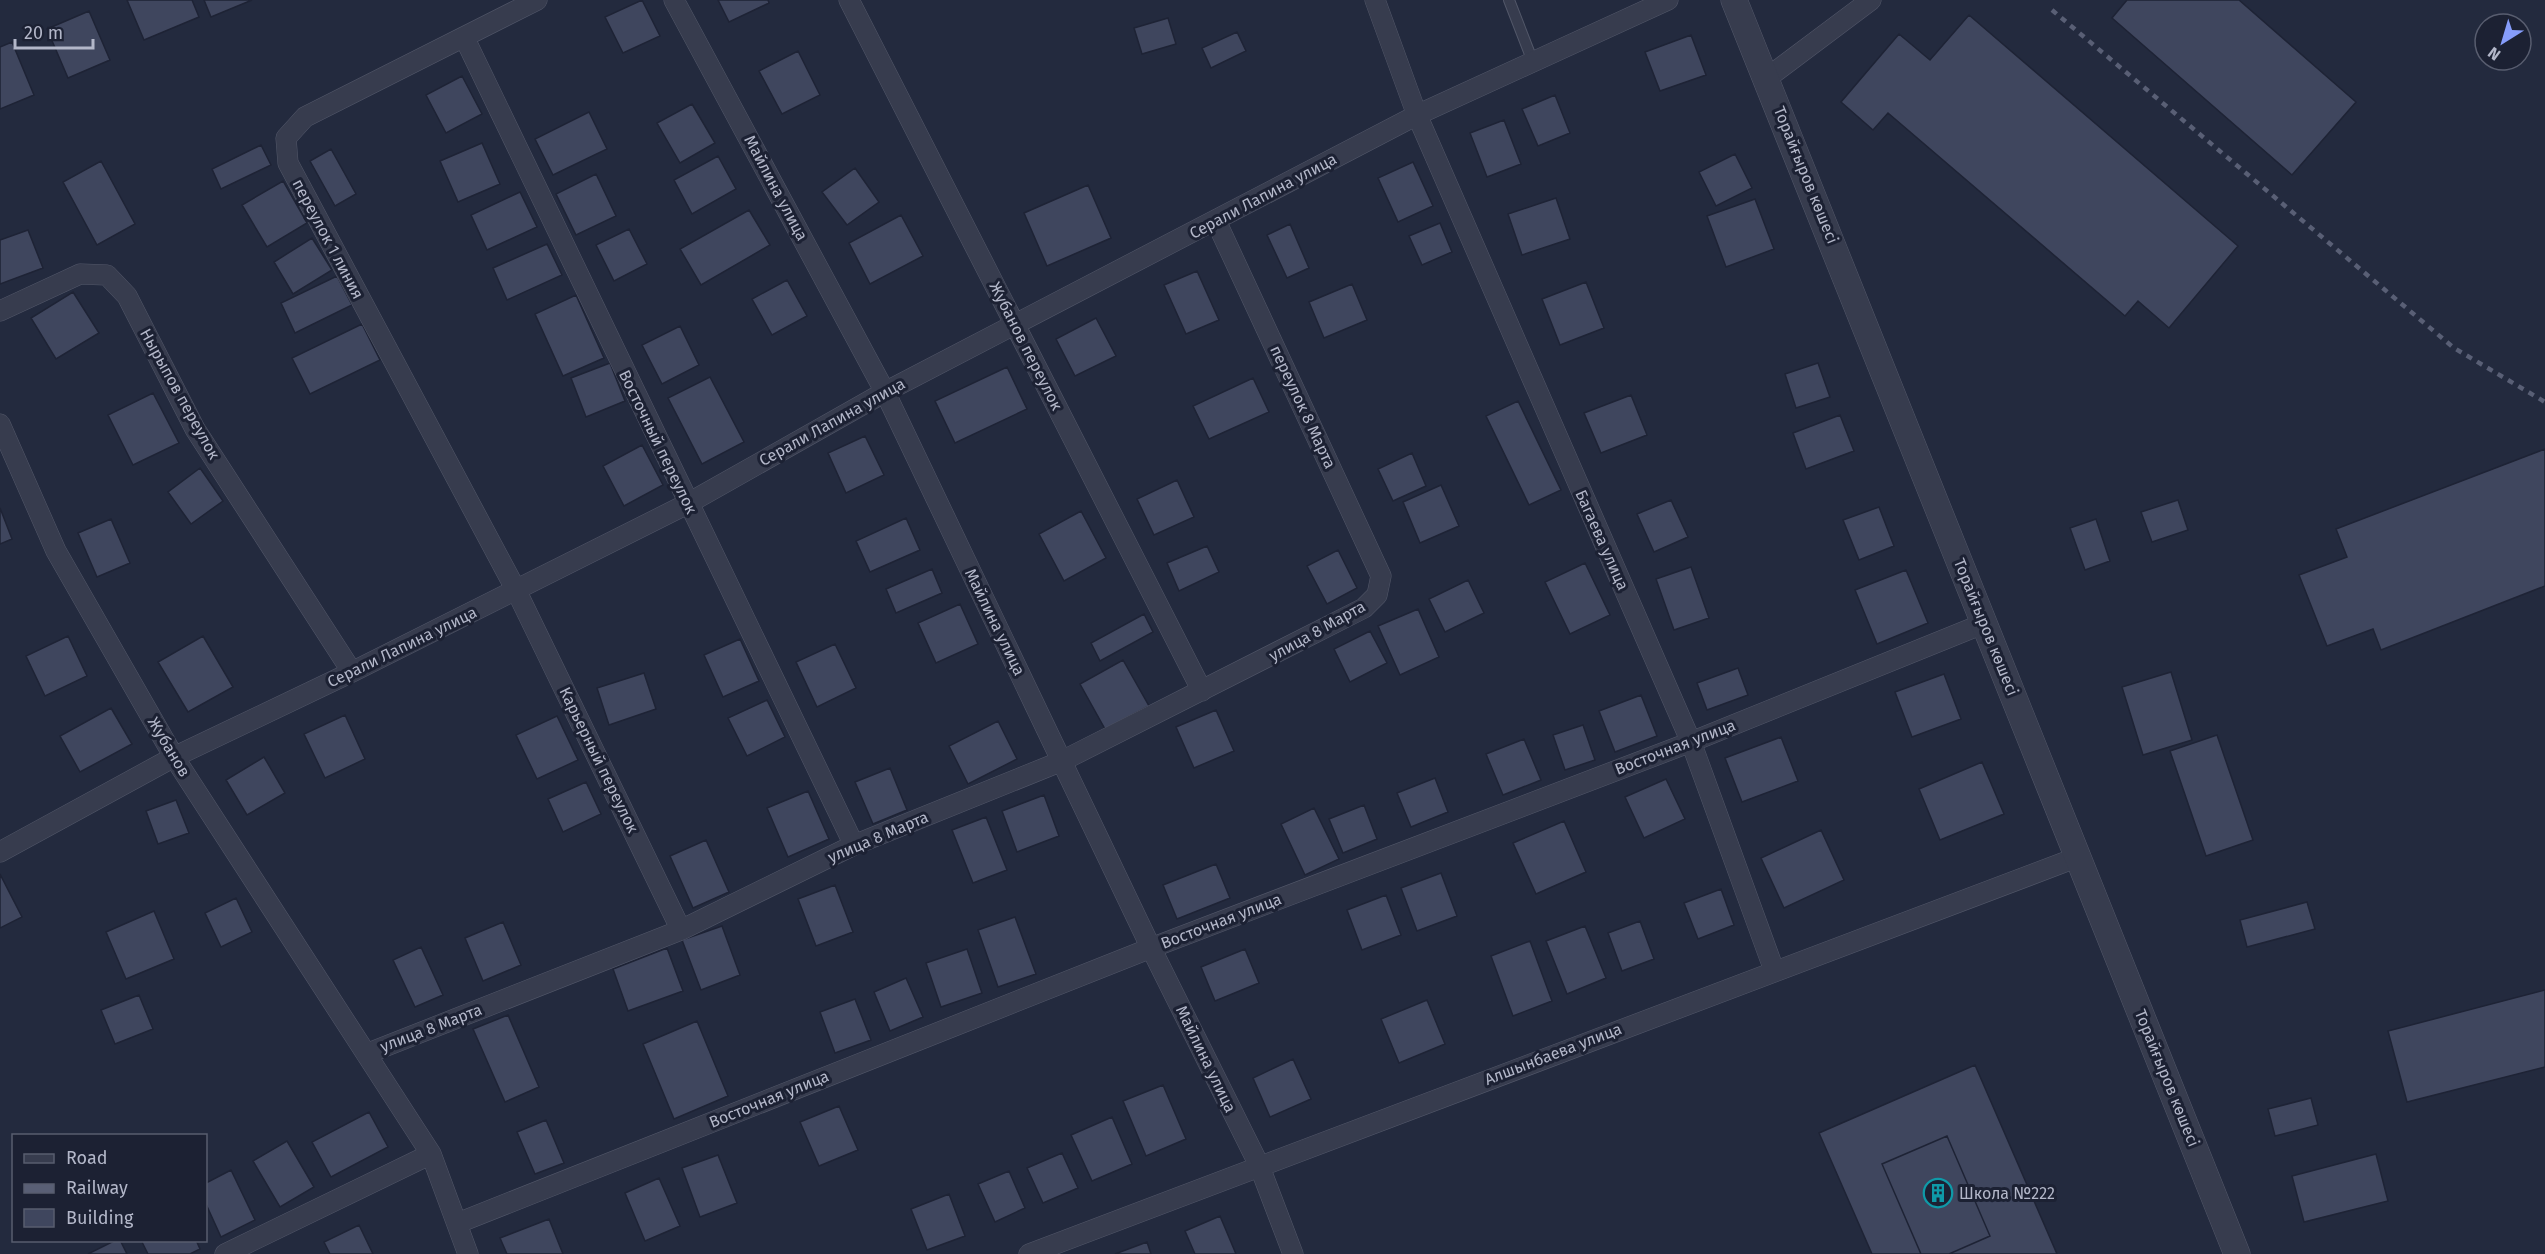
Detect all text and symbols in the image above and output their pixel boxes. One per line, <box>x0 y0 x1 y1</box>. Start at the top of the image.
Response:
scale bar <box>15 12 93 50</box>
north arrow <box>2473 12 2533 72</box>
text: 20 m <box>24 22 63 44</box>
text: N <box>2484 43 2504 64</box>
street label: Торайғыров көшесі <box>1770 104 1842 246</box>
street label: Майлина улица <box>740 132 812 244</box>
street label: Серали Лапина улица <box>1186 149 1340 243</box>
street label: переулок 1 линия <box>288 176 368 302</box>
street label: Жубанов переулок <box>985 279 1067 414</box>
street label: Нырыпов переулок <box>136 325 224 463</box>
street label: переулок 8 Марта <box>1266 342 1340 472</box>
street label: Восточный переулок <box>615 367 701 518</box>
street label: Серали Лапина улица <box>756 374 908 470</box>
street label: Багаева улица <box>1571 487 1633 593</box>
street label: Торайғыров көшесі <box>1950 556 2022 698</box>
street label: Майлина улица <box>961 565 1029 679</box>
street label: улица 8 Марта <box>1265 597 1369 665</box>
street label: Серали Лапина улица <box>324 603 480 691</box>
street label: Карьерный переулок <box>555 684 643 837</box>
street label: Жубанов <box>144 714 194 780</box>
street label: Восточная улица <box>1612 715 1738 779</box>
street label: улица 8 Марта <box>825 807 931 867</box>
street label: Восточная улица <box>1158 889 1284 953</box>
street label: улица 8 Марта <box>377 1000 485 1056</box>
street label: Майлина улица <box>1172 1002 1240 1116</box>
street label: Торайғыров көшесі <box>2131 1007 2203 1149</box>
street label: Алшынбаева улица <box>1482 1019 1624 1089</box>
street label: Восточная улица <box>706 1066 832 1132</box>
legend <box>12 1134 207 1242</box>
text: Road <box>66 1147 108 1169</box>
text: Railway <box>66 1177 128 1199</box>
building icon: Школа №222 <box>1922 1177 1954 1209</box>
place label: Школа №222 <box>1959 1184 2055 1203</box>
text: Building <box>66 1207 134 1229</box>

